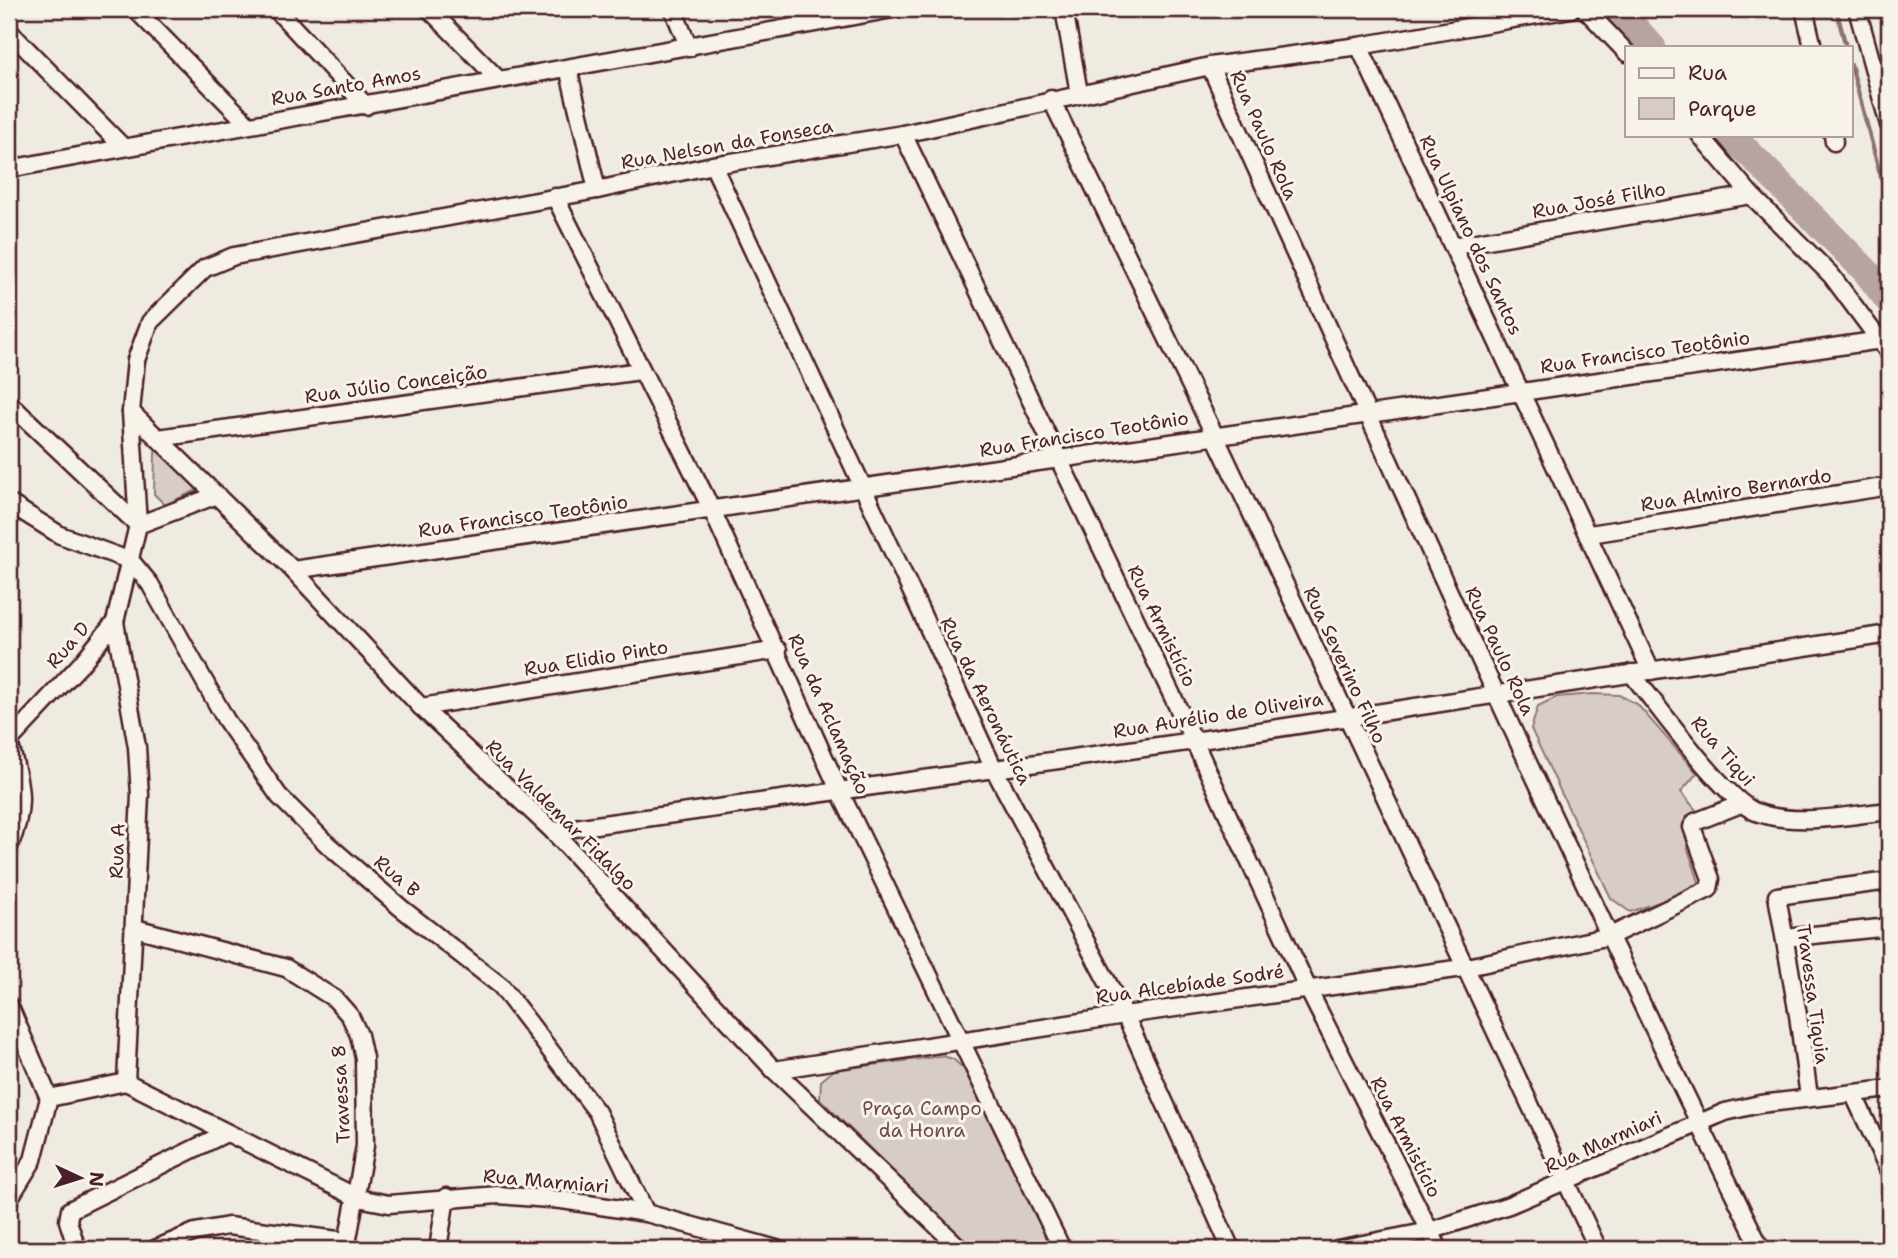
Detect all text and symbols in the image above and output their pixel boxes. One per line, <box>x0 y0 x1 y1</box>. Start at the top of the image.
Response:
legend <box>1625 46 1853 136</box>
text: Rua <box>1688 59 1727 87</box>
street label: Rua Santo Amos <box>269 61 423 111</box>
street label: Rua Paulo Rola <box>1224 66 1304 204</box>
text: Parque <box>1688 95 1757 123</box>
street label: Rua Nelson da Fonseca <box>619 113 835 175</box>
street label: Rua Ulpiano dos Santos <box>1414 131 1528 339</box>
street label: Rua José Filho <box>1530 176 1668 224</box>
street label: Rua Francisco Teotônio <box>1539 325 1751 379</box>
street label: Rua Júlio Conceição <box>303 359 489 409</box>
street label: Rua Francisco Teotônio <box>978 405 1190 463</box>
street label: Rua Almiro Bernardo <box>1639 463 1833 517</box>
street label: Rua Francisco Teotônio <box>417 489 629 543</box>
street label: Rua Armistício <box>1122 561 1202 691</box>
street label: Rua Severino Filho <box>1298 583 1392 747</box>
street label: Rua Paulo Rola <box>1459 583 1541 720</box>
street label: Rua da Aeronáutica <box>934 613 1038 789</box>
street label: Rua D <box>41 616 95 674</box>
street label: Rua da Aclamação <box>782 630 876 798</box>
street label: Rua Elidio Pinto <box>522 634 670 682</box>
street label: Rua Aurélio de Oliveira <box>1111 686 1325 744</box>
street label: Rua Tiqui <box>1685 710 1761 792</box>
street label: Rua Valdemar Fidalgo <box>480 734 642 896</box>
street label: Rua A <box>104 823 130 879</box>
street label: Rua B <box>369 849 425 903</box>
street label: Travessa Tiquia <box>1791 922 1835 1066</box>
street label: Rua Alcebíade Sodré <box>1094 958 1286 1010</box>
street label: Travessa 8 <box>326 1044 356 1144</box>
street label: Rua Armistício <box>1365 1072 1447 1202</box>
park label: Praça Campo da Honra <box>862 1096 982 1143</box>
street label: Rua Marmiari <box>1540 1105 1666 1179</box>
north arrow <box>46 1142 116 1212</box>
street label: Rua Marmiari <box>482 1163 610 1199</box>
text: N <box>83 1171 109 1188</box>

